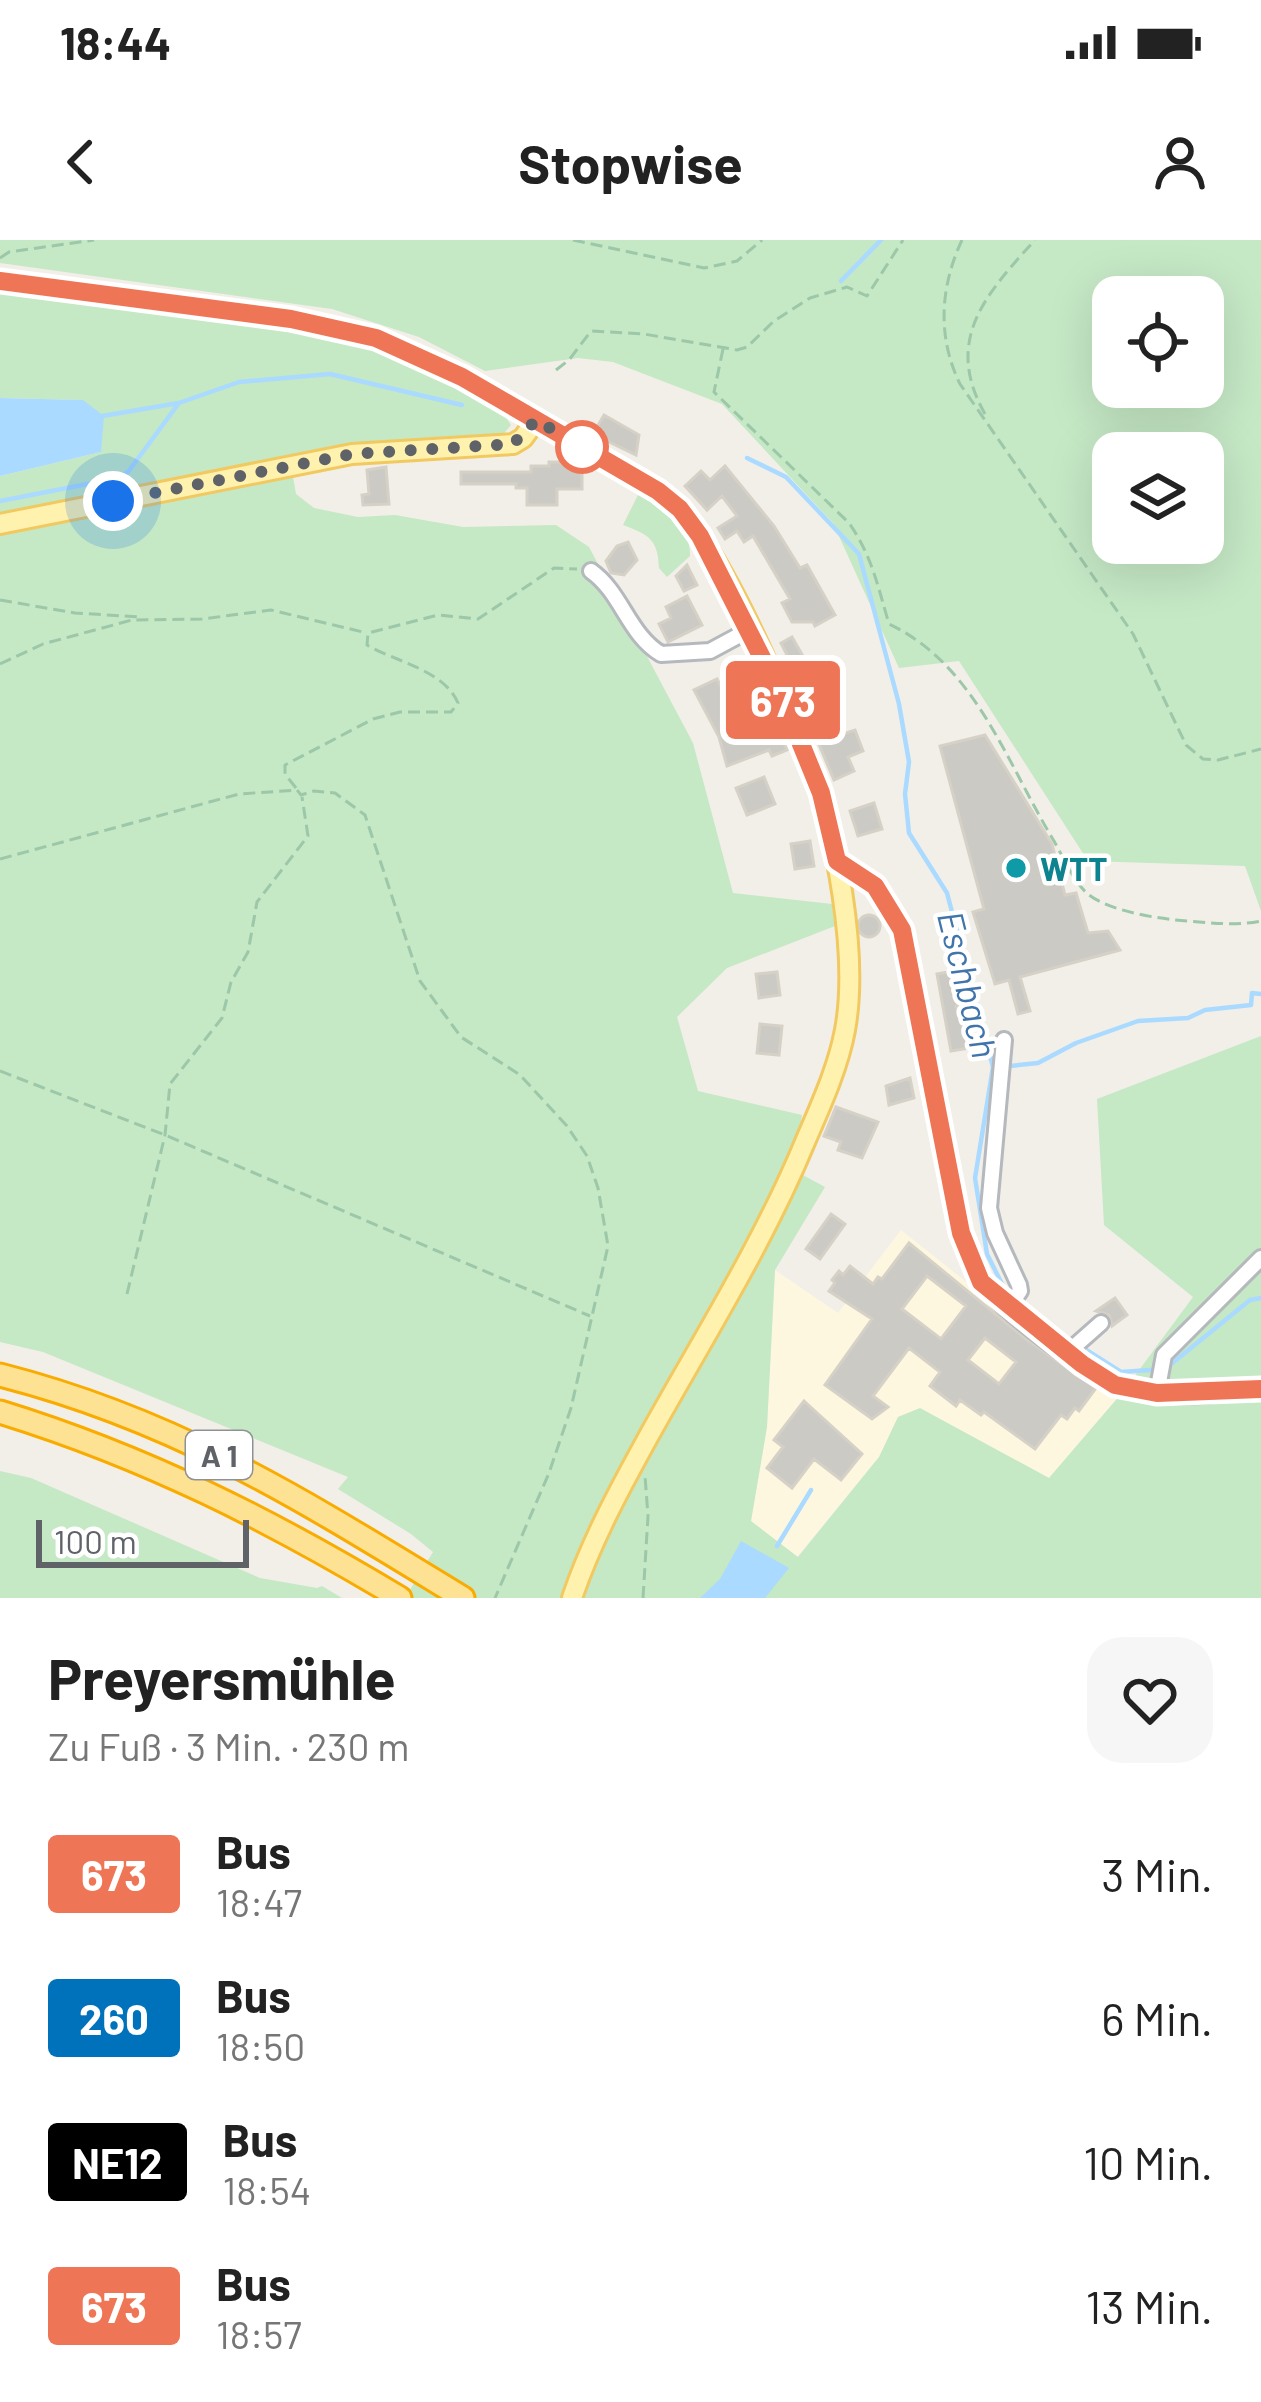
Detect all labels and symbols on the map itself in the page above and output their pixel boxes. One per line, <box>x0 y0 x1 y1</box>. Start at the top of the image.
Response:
unlabelled marker <box>557 422 607 472</box>
your location <box>83 471 143 531</box>
line badge: 673 <box>714 661 852 739</box>
place label: WTT <box>1040 848 1108 888</box>
marker: WTT <box>1003 855 1029 881</box>
water label: Eschbach <box>930 906 1008 1062</box>
road number: A 1 <box>186 1431 252 1479</box>
scale bar <box>36 1514 249 1567</box>

